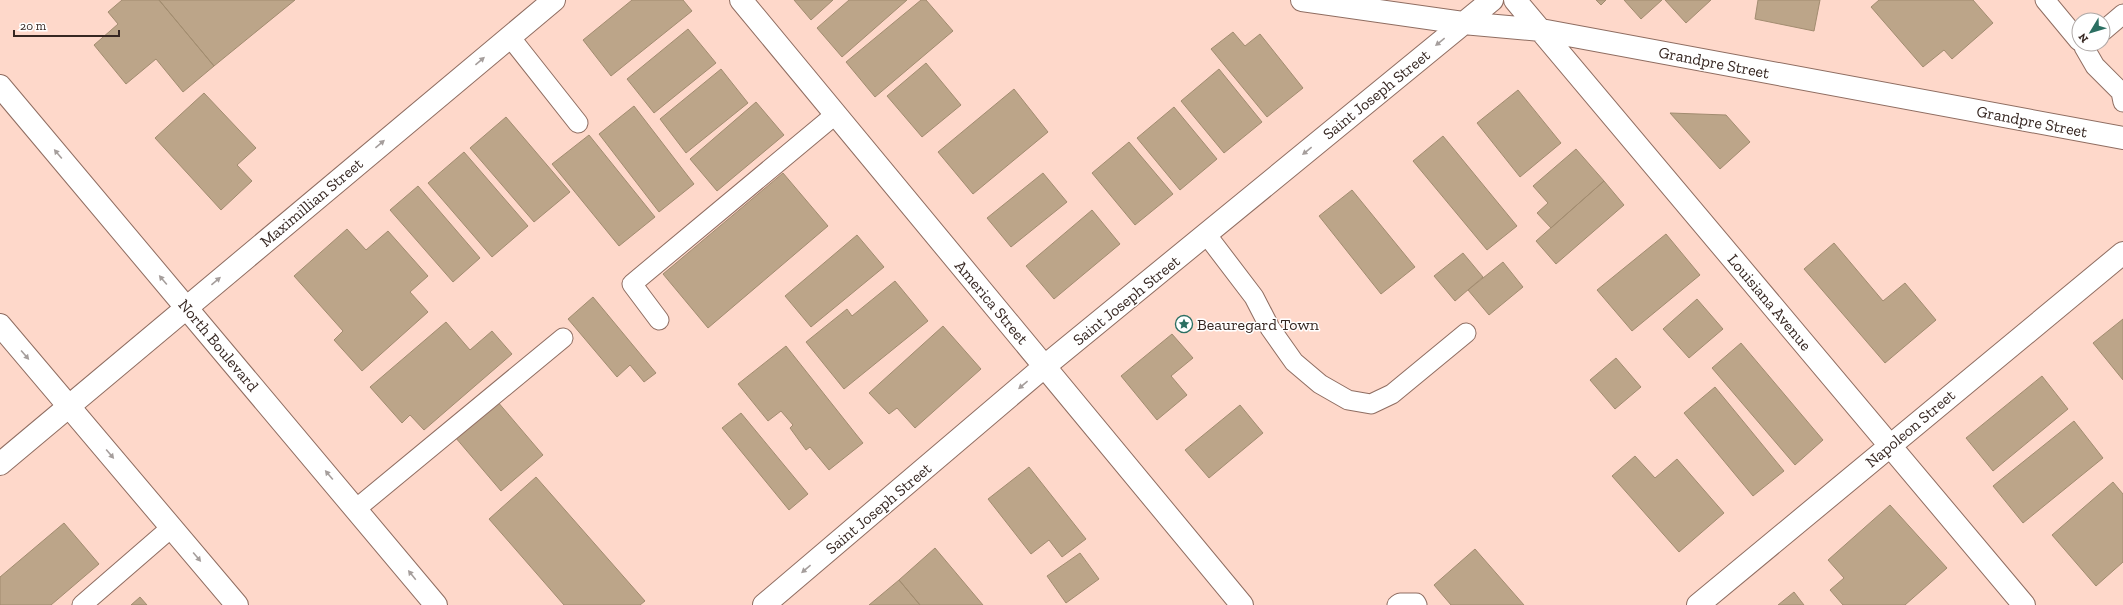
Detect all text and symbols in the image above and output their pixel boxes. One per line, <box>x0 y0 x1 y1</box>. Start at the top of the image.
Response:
scale bar <box>14 12 119 38</box>
north arrow <box>2071 12 2111 52</box>
text: 20 m <box>20 19 47 33</box>
text: N <box>2075 30 2091 45</box>
one-way arrow <box>1434 38 1445 47</box>
street label: Grandpre Street <box>1657 42 1771 83</box>
street label: Saint Joseph Street <box>1319 45 1434 143</box>
one-way arrow <box>475 57 485 66</box>
street label: Grandpre Street <box>1975 101 2089 142</box>
one-way arrow <box>375 140 386 149</box>
one-way arrow <box>1301 147 1312 156</box>
one-way arrow <box>53 149 62 160</box>
street label: Maximillian Street <box>256 154 367 251</box>
street label: Louisiana Avenue <box>1724 250 1816 355</box>
street label: Saint Joseph Street <box>1069 251 1184 349</box>
street label: America Street <box>951 256 1032 348</box>
one-way arrow <box>159 274 168 285</box>
one-way arrow <box>211 277 221 286</box>
street label: North Boulevard <box>175 295 263 395</box>
place icon: Beauregard Town <box>1174 314 1194 334</box>
place label: Beauregard Town <box>1197 315 1320 334</box>
one-way arrow <box>21 350 30 360</box>
one-way arrow <box>1017 381 1028 390</box>
street label: Napoleon Street <box>1862 385 1959 471</box>
one-way arrow <box>105 449 114 459</box>
street label: Saint Joseph Street <box>822 459 935 558</box>
one-way arrow <box>324 469 333 480</box>
one-way arrow <box>192 552 201 563</box>
one-way arrow <box>801 565 812 574</box>
one-way arrow <box>407 569 416 580</box>

